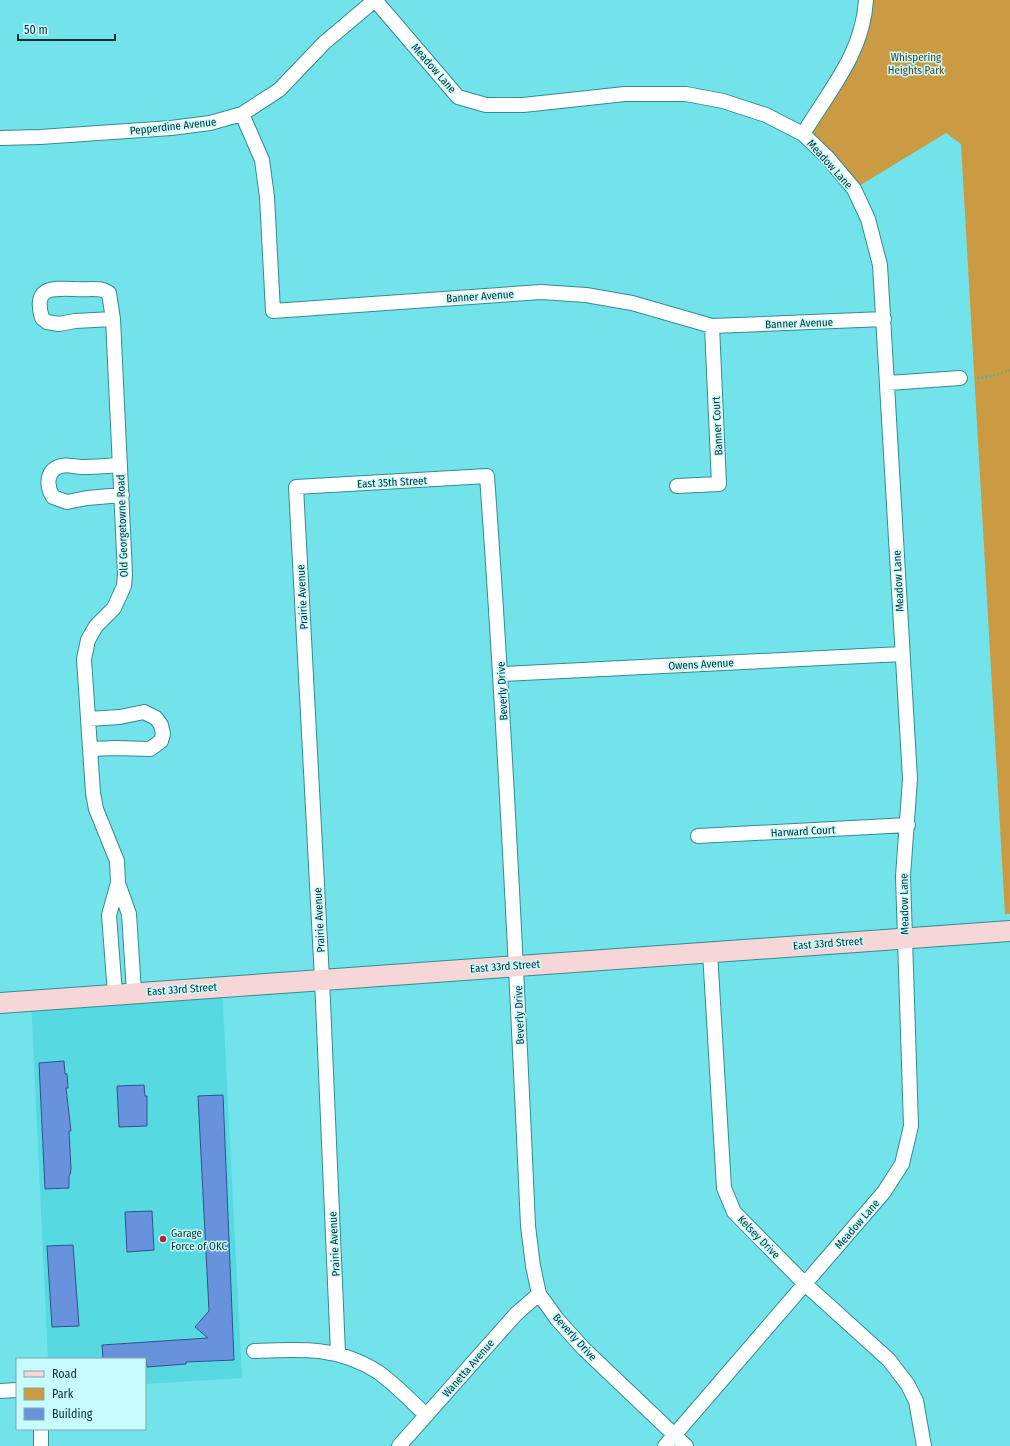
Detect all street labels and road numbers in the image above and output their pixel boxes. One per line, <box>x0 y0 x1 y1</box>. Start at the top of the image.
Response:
street label: Meadow Lane <box>409 41 459 96</box>
street label: Pepperdine Avenue <box>129 115 217 138</box>
street label: Meadow Lane <box>804 137 855 192</box>
street label: Banner Avenue <box>446 288 514 305</box>
street label: Banner Avenue <box>765 316 833 331</box>
street label: Banner Court <box>709 396 726 456</box>
street label: Old Georgetowne Road <box>114 474 131 578</box>
street label: East 35th Street <box>357 474 428 491</box>
street label: Meadow Lane <box>890 550 907 612</box>
street label: Prairie Avenue <box>294 564 311 630</box>
street label: Owens Avenue <box>668 656 734 673</box>
street label: Beverly Drive <box>494 661 511 721</box>
street label: Harward Court <box>770 823 836 840</box>
street label: Meadow Lane <box>897 873 912 935</box>
street label: Prairie Avenue <box>311 887 328 953</box>
street label: East 33rd Street <box>793 935 864 952</box>
street label: East 33rd Street <box>470 958 541 975</box>
street label: East 33rd Street <box>147 981 218 998</box>
street label: Beverly Drive <box>512 985 527 1045</box>
street label: Meadow Lane <box>832 1197 882 1252</box>
street label: Prairie Avenue <box>326 1211 343 1277</box>
street label: Kelsey Drive <box>735 1213 782 1262</box>
street label: Beverly Drive <box>550 1311 599 1364</box>
street label: Wanetta Avenue <box>440 1337 497 1400</box>

